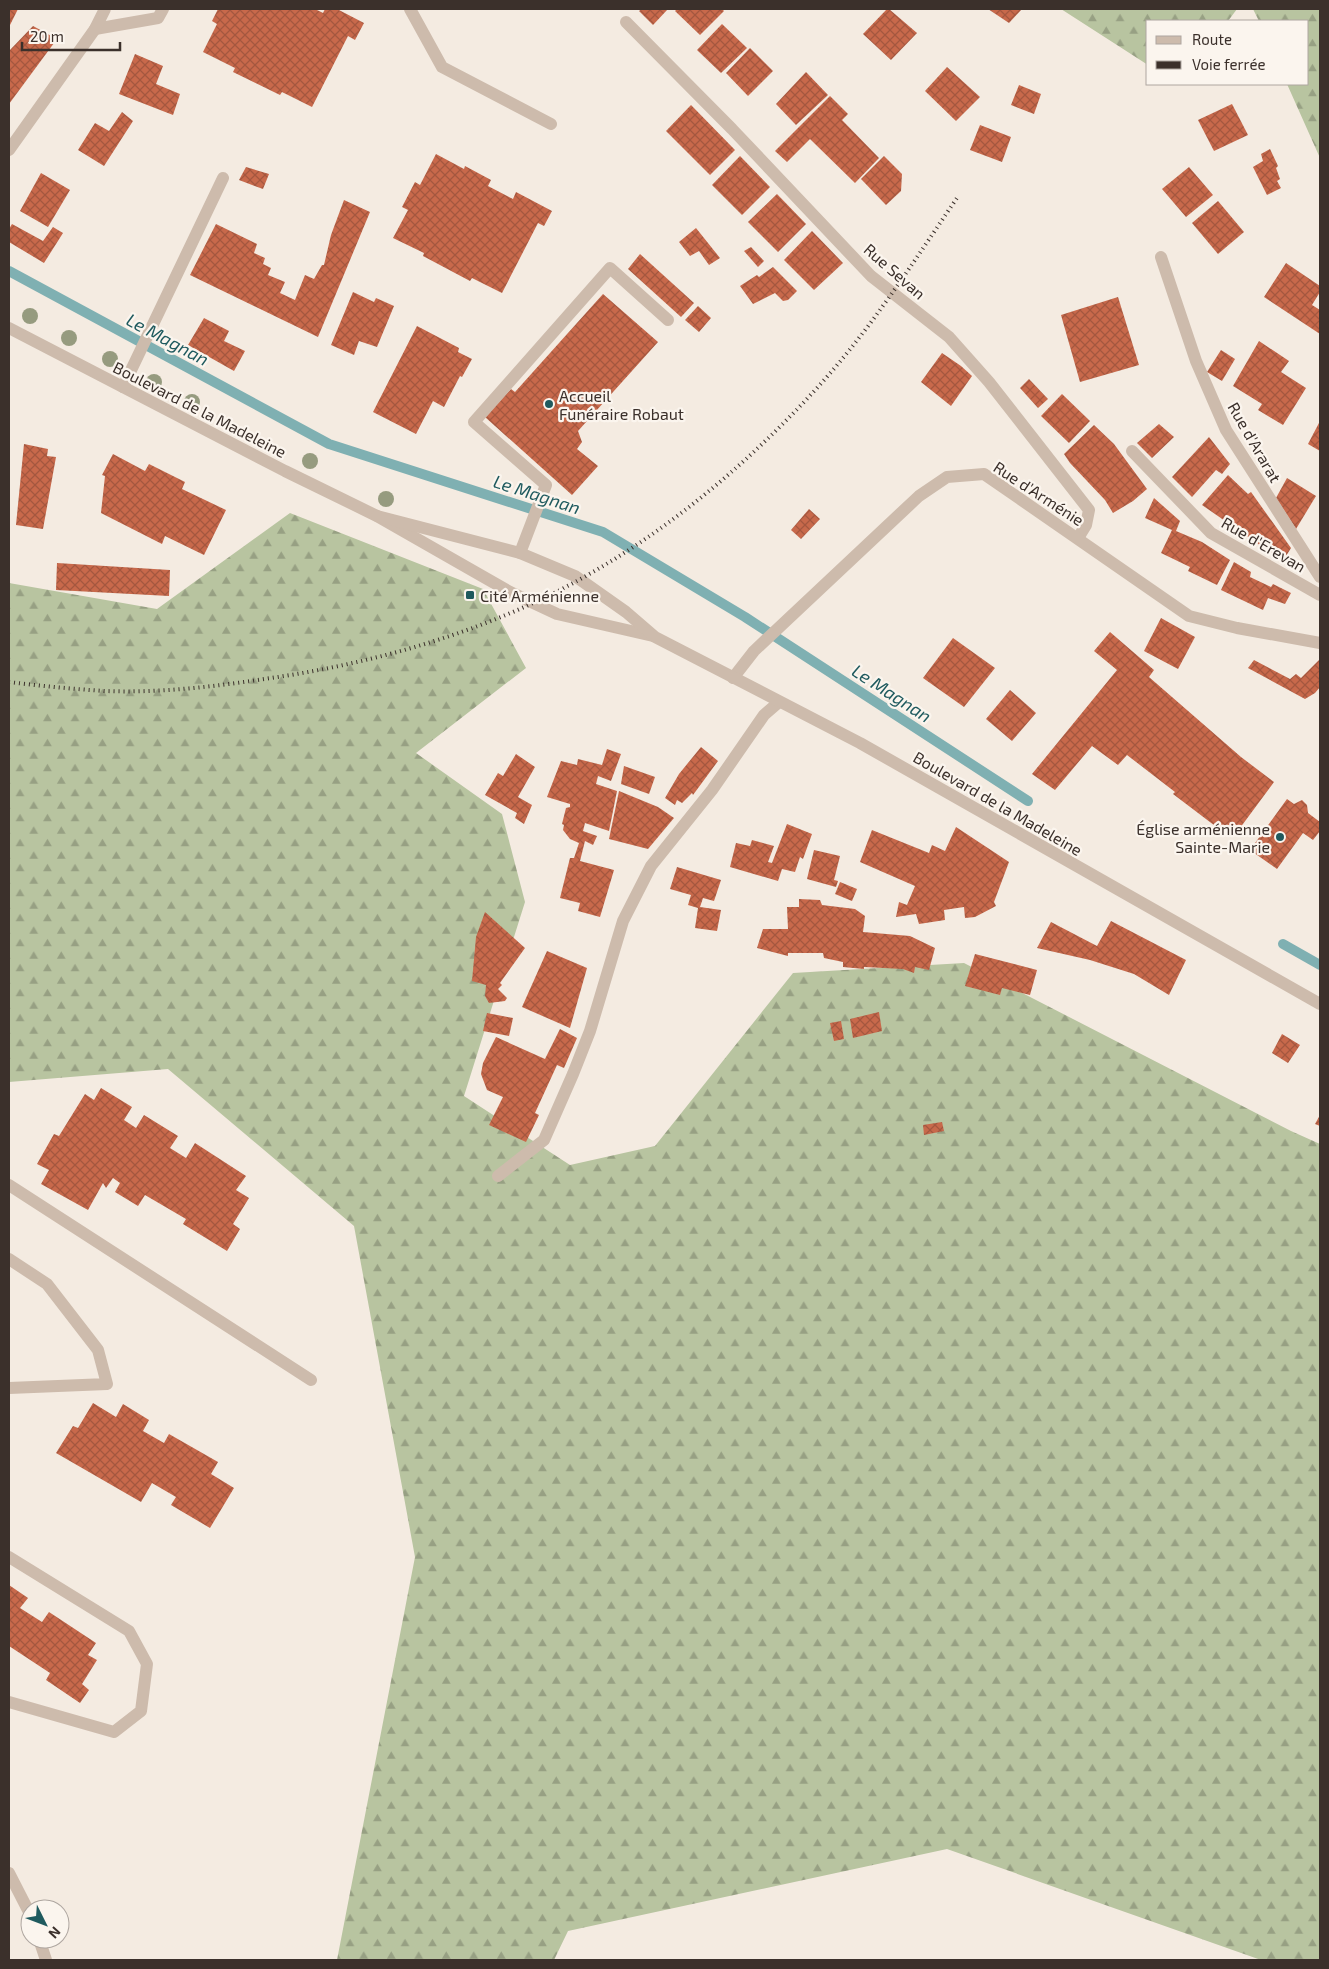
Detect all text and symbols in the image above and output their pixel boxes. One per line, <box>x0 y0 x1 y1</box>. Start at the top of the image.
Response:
scale bar <box>22 20 120 52</box>
legend <box>1146 20 1309 85</box>
text: 20 m <box>30 27 64 45</box>
text: Route <box>1192 30 1232 48</box>
text: Voie ferrée <box>1192 55 1266 73</box>
street label: Rue Sevan <box>860 239 930 303</box>
water label: Le Magnan <box>123 308 213 370</box>
street label: Boulevard de la Madeleine <box>110 357 290 461</box>
place label: Accueil Funéraire Robaut <box>559 386 684 423</box>
marker: Accueil Funéraire Robaut <box>543 398 555 410</box>
street label: Rue d'Ararat <box>1224 398 1286 486</box>
street label: Rue d'Arménie <box>990 457 1088 529</box>
water label: Le Magnan <box>491 470 583 518</box>
street label: Rue d'Erevan <box>1219 512 1309 576</box>
place label: Cité Arménienne <box>480 586 599 605</box>
marker: Cité Arménienne <box>464 589 476 601</box>
water label: Le Magnan <box>848 659 936 727</box>
street label: Boulevard de la Madeleine <box>910 747 1086 859</box>
place label: Église arménienne Sainte-Marie <box>1136 819 1270 856</box>
marker: Église arménienne Sainte-Marie <box>1274 831 1286 843</box>
north arrow <box>20 1899 70 1949</box>
text: N <box>45 1924 65 1942</box>

